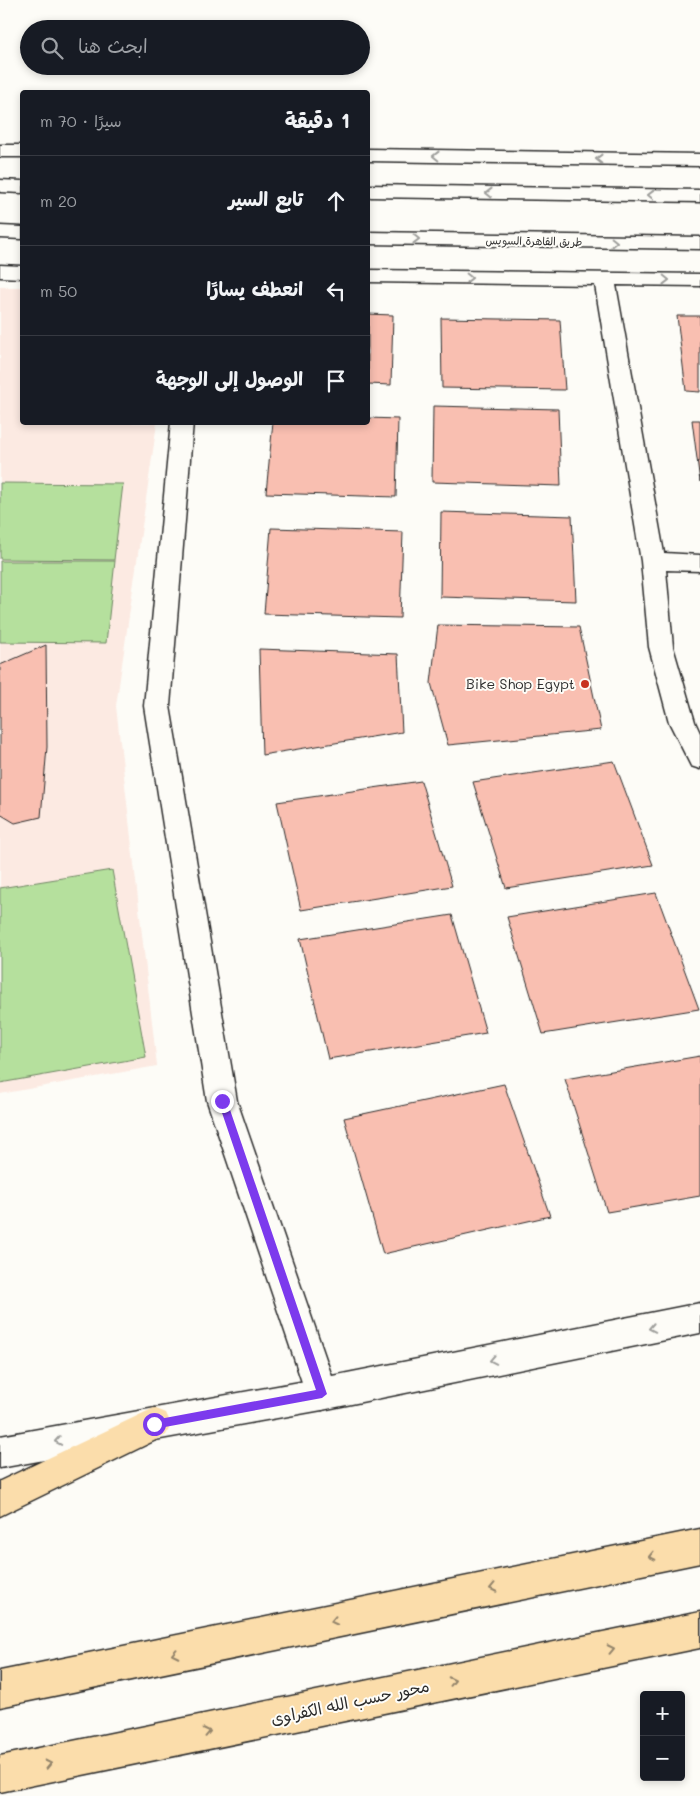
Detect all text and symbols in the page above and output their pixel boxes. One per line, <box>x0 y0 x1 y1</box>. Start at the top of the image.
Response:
search box <box>20 20 370 75</box>
text: ابحث هنا <box>78 33 148 58</box>
icon: search <box>38 34 66 62</box>
text: 1 دقيقة <box>285 106 350 133</box>
text: سيرًا · 70 m <box>40 110 122 131</box>
one-way arrow <box>432 151 440 161</box>
one-way arrow <box>595 153 603 164</box>
text: تابع السير <box>228 186 303 211</box>
icon: ahead <box>322 187 350 215</box>
one-way arrow <box>485 188 492 198</box>
text: 20 m <box>40 190 77 211</box>
one-way arrow <box>647 190 655 200</box>
street label: طريق القاهرة السويس <box>485 232 583 249</box>
one-way arrow <box>412 234 420 244</box>
one-way arrow <box>610 237 618 247</box>
one-way arrow <box>465 272 473 283</box>
one-way arrow <box>662 275 670 285</box>
text: انعطف يسارًا <box>206 276 303 301</box>
icon: left <box>322 277 350 305</box>
text: 50 m <box>40 280 77 301</box>
text: الوصول إلى الوجهة <box>156 366 303 391</box>
icon: arrive <box>322 367 350 395</box>
place label: Bike Shop Egypt <box>466 674 575 693</box>
marker: Bike Shop Egypt <box>579 678 591 690</box>
route end <box>211 1090 234 1113</box>
one-way arrow <box>648 1322 657 1333</box>
one-way arrow <box>488 1354 497 1364</box>
route start <box>143 1413 166 1436</box>
one-way arrow <box>54 1436 62 1446</box>
one-way arrow <box>648 1550 657 1561</box>
one-way arrow <box>489 1583 497 1593</box>
one-way arrow <box>329 1615 338 1626</box>
one-way arrow <box>607 1644 615 1654</box>
one-way arrow <box>170 1648 179 1658</box>
street label: محور حسب الله الكفراوى <box>269 1674 431 1730</box>
one-way arrow <box>447 1677 456 1687</box>
map controls <box>640 1691 685 1781</box>
button: + <box>640 1691 685 1736</box>
one-way arrow <box>203 1727 211 1737</box>
button: − <box>640 1736 685 1781</box>
one-way arrow <box>43 1760 52 1770</box>

